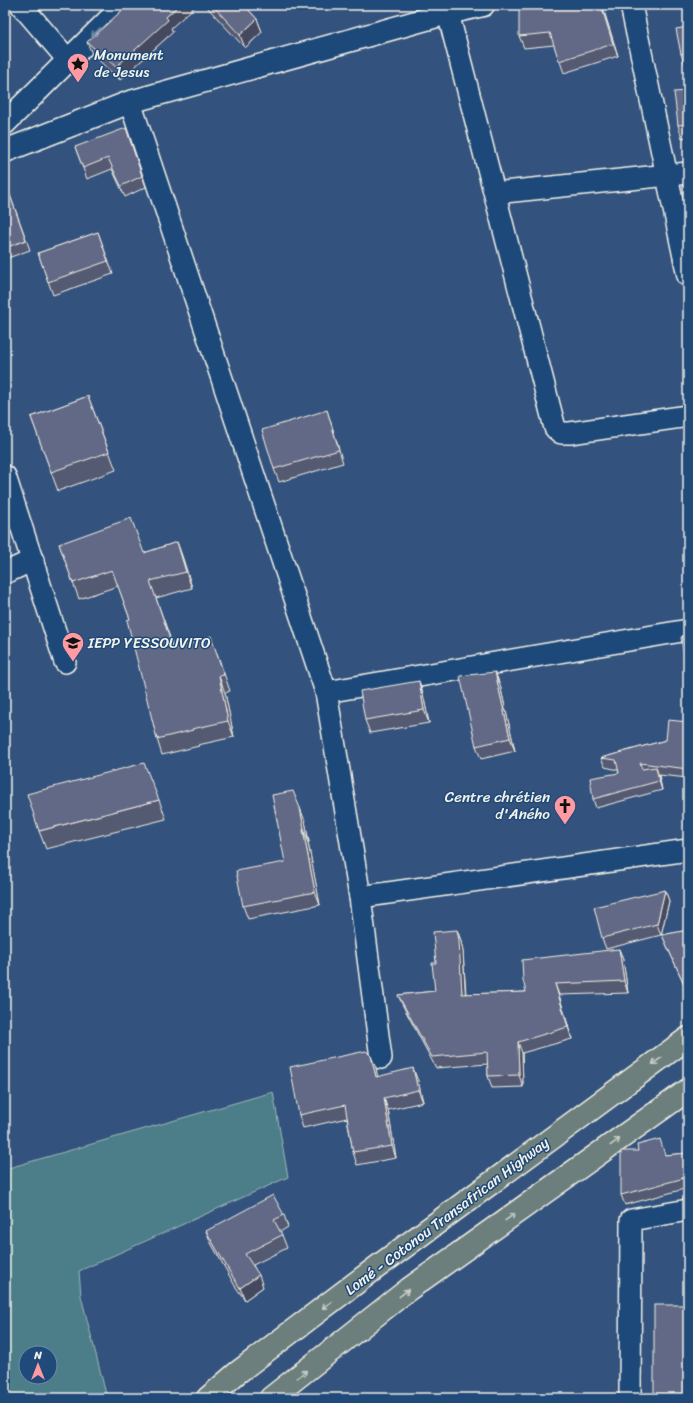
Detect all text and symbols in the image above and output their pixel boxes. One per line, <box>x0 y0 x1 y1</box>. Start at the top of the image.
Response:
one-way arrow <box>91 28 101 37</box>
place label: Monument de Jesus <box>94 42 164 85</box>
place icon: Monument de Jesus <box>65 51 91 84</box>
school or university icon: IEPP YESSOUVITO <box>60 630 86 663</box>
place label: IEPP YESSOUVITO <box>87 630 211 656</box>
place label: Centre chrétien d'Aného <box>445 784 550 827</box>
church icon: Centre chrétien d'Aného <box>552 793 578 826</box>
one-way arrow <box>651 1057 662 1065</box>
street label: Lomé - Cotonou Transafrican Highway <box>339 1130 555 1302</box>
one-way arrow <box>610 1138 621 1146</box>
one-way arrow <box>504 1213 515 1221</box>
one-way arrow <box>398 1289 409 1297</box>
one-way arrow <box>322 1301 333 1309</box>
north arrow <box>18 1345 58 1385</box>
text: N <box>33 1346 42 1365</box>
one-way arrow <box>296 1369 307 1378</box>

